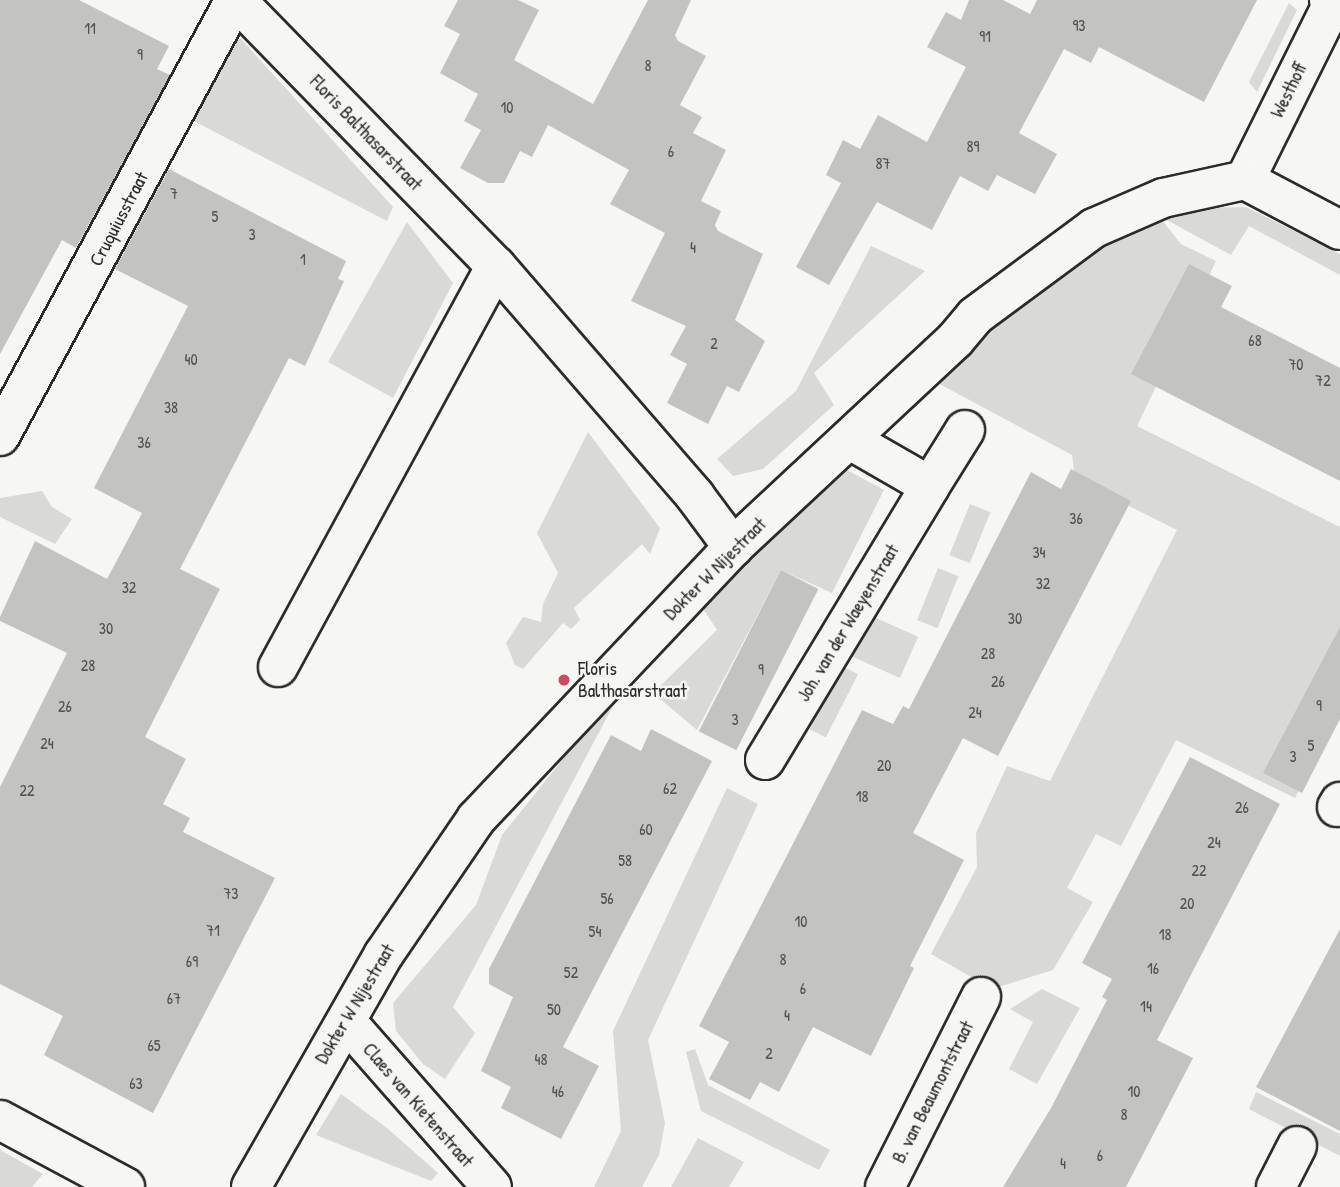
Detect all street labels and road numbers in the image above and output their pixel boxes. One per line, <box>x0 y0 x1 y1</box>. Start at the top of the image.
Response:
street label: Westhoff <box>1266 59 1312 121</box>
street label: Floris Balthasarstraat <box>305 70 427 196</box>
street label: Cruquiusstraat <box>85 168 153 270</box>
street label: Dokter W Nijestraat <box>659 513 771 625</box>
street label: Joh. van der Waeyenstraat <box>792 540 904 706</box>
street label: Dokter W Nijestraat <box>310 940 400 1068</box>
street label: B. van Beaumontstraat <box>887 1017 979 1167</box>
street label: Claes van Kietenstraat <box>358 1038 478 1172</box>

